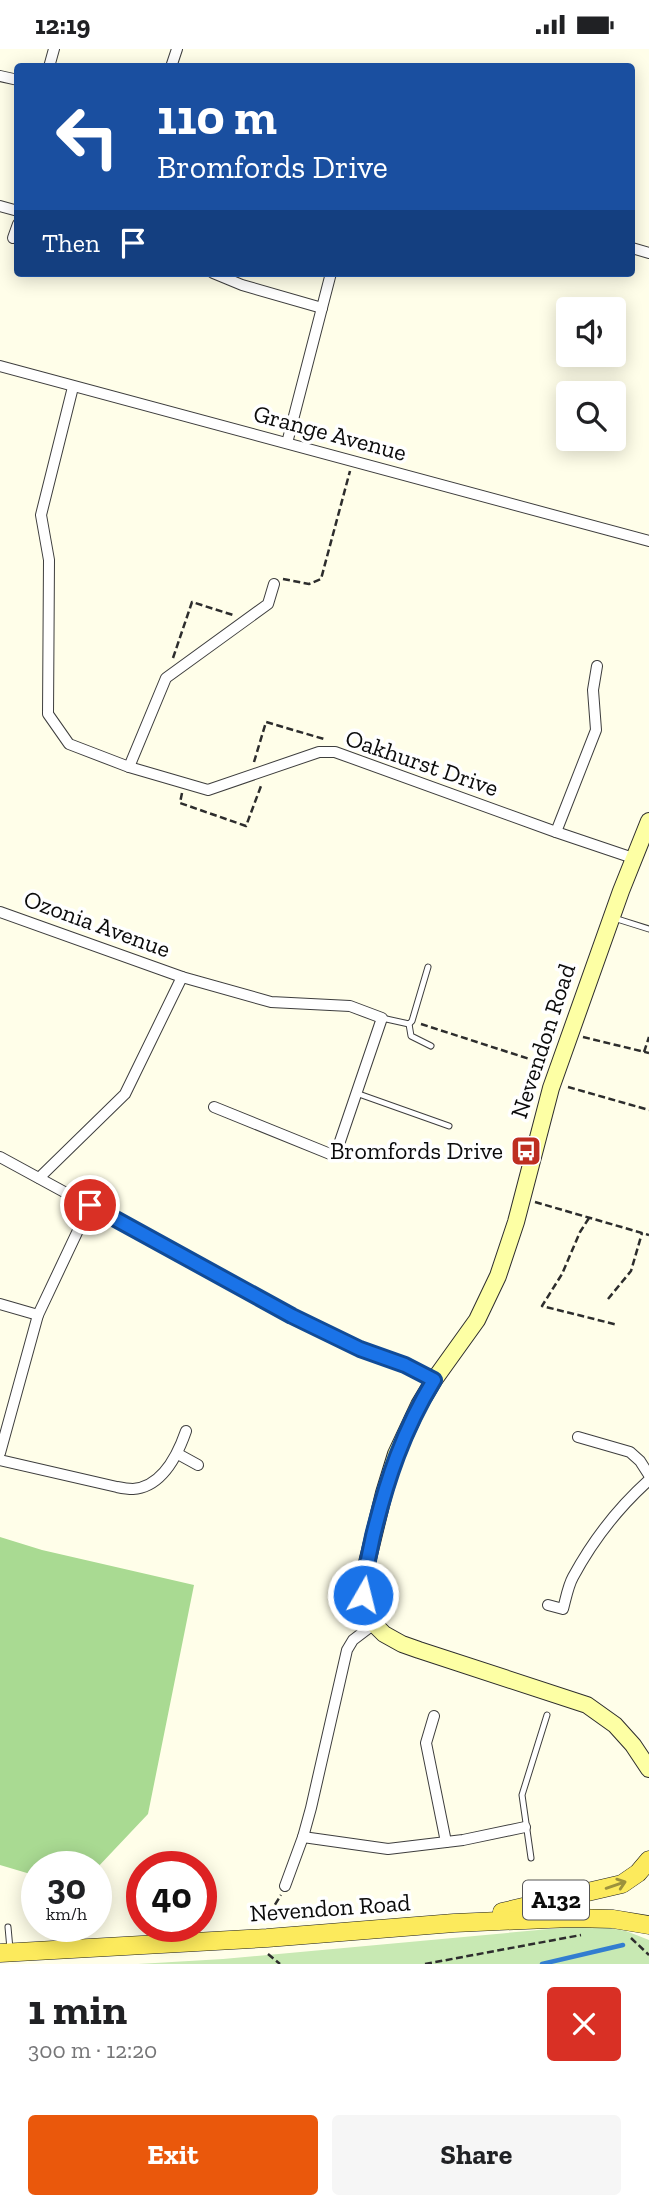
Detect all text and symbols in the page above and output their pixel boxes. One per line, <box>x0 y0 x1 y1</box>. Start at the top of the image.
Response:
text: 12:19 <box>35 9 90 41</box>
text: 110 m <box>157 88 277 147</box>
icon: left <box>42 91 133 182</box>
text: Bromfords Drive <box>157 148 388 186</box>
icon: arrive <box>114 224 152 262</box>
text: Then <box>42 227 100 259</box>
map controls <box>556 297 626 451</box>
button: sound <box>556 297 626 367</box>
button: search <box>556 381 626 451</box>
street label: Grange Avenue <box>250 398 410 467</box>
street label: Oakhurst Drive <box>342 723 502 802</box>
street label: Ozonia Avenue <box>20 884 174 963</box>
street label: Nevendon Road <box>504 960 581 1122</box>
bus stop icon: Bromfords Drive <box>509 1134 543 1168</box>
place label: Bromfords Drive <box>330 1136 503 1165</box>
pin <box>60 1175 120 1235</box>
icon: arrive <box>71 1186 109 1224</box>
position arrow <box>326 1558 400 1632</box>
speed limit sign: 40 <box>126 1851 217 1942</box>
text: 30 <box>47 1866 86 1908</box>
one-way arrow <box>604 1878 626 1890</box>
road number: A132 <box>523 1881 589 1919</box>
street label: Nevendon Road <box>249 1887 411 1928</box>
text: km/h <box>46 1903 87 1925</box>
text: 1 min <box>28 1984 127 2035</box>
button: close <box>547 1987 621 2061</box>
text: 300 m · 12:20 <box>28 2036 157 2064</box>
button: Exit <box>28 2115 318 2195</box>
button: Share <box>332 2115 621 2195</box>

